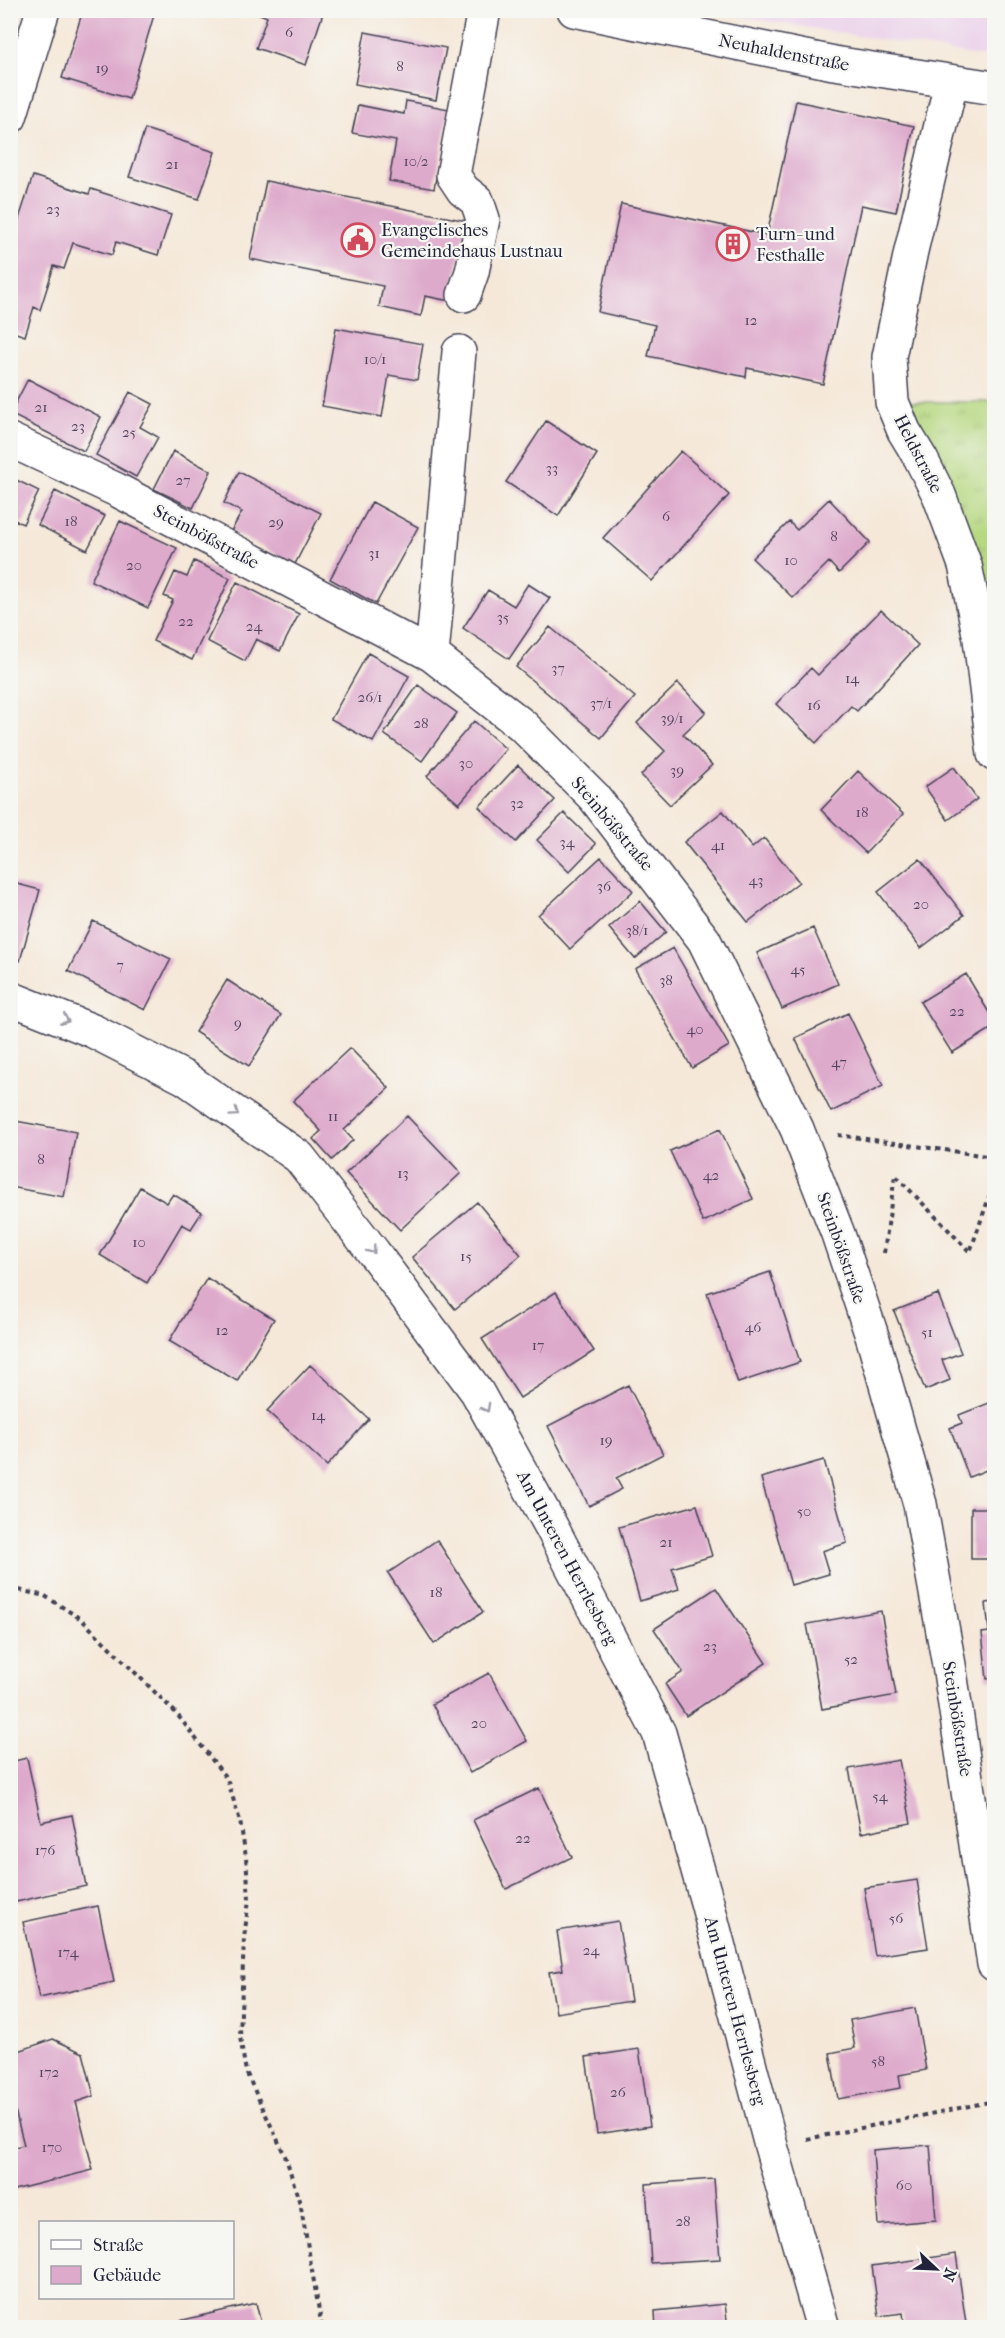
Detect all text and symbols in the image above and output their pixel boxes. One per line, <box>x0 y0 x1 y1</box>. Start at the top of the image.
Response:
house number: 6 <box>285 23 294 41</box>
street label: Neuhaldenstraße <box>717 30 851 76</box>
house number: 8 <box>396 57 404 75</box>
house number: 19 <box>95 59 109 77</box>
house number: 10/2 <box>404 152 429 170</box>
house number: 21 <box>165 155 179 173</box>
house number: 23 <box>46 200 60 218</box>
place label: Evangelisches Gemeindehaus Lustnau <box>381 220 563 262</box>
public building icon: Evangelisches Gemeindehaus Lustnau <box>340 222 376 258</box>
place label: Turn- und Festhalle <box>756 224 835 266</box>
building icon: Turn- und Festhalle <box>715 226 751 262</box>
house number: 12 <box>744 311 758 329</box>
house number: 10/1 <box>364 350 386 368</box>
house number: 21 <box>34 398 48 416</box>
street label: Heldstraße <box>889 411 947 497</box>
house number: 23 <box>71 417 85 435</box>
house number: 25 <box>122 423 136 441</box>
house number: 33 <box>546 459 558 477</box>
house number: 27 <box>176 471 190 489</box>
street label: Steinbößstraße <box>150 500 262 574</box>
house number: 6 <box>662 507 671 525</box>
house number: 18 <box>65 512 77 530</box>
house number: 29 <box>268 513 284 531</box>
house number: 8 <box>830 527 838 545</box>
house number: 31 <box>368 544 380 562</box>
house number: 10 <box>784 551 798 569</box>
house number: 20 <box>126 556 142 574</box>
house number: 35 <box>497 608 509 626</box>
house number: 22 <box>178 612 194 630</box>
house number: 24 <box>246 617 263 635</box>
house number: 37 <box>551 659 565 677</box>
house number: 14 <box>845 669 860 687</box>
house number: 26/1 <box>358 688 382 706</box>
house number: 37/1 <box>590 694 612 712</box>
house number: 16 <box>807 696 822 714</box>
house number: 39/1 <box>660 709 684 727</box>
house number: 28 <box>413 714 429 732</box>
house number: 30 <box>459 754 473 772</box>
house number: 39 <box>670 761 684 779</box>
street label: Steinbößstraße <box>567 773 658 875</box>
house number: 32 <box>510 794 524 812</box>
house number: 18 <box>856 803 868 821</box>
house number: 34 <box>559 833 576 851</box>
house number: 41 <box>711 836 725 854</box>
house number: 43 <box>748 871 764 889</box>
house number: 36 <box>597 877 612 895</box>
house number: 20 <box>913 895 929 913</box>
house number: 38/1 <box>626 921 648 939</box>
house number: 7 <box>116 956 124 974</box>
house number: 45 <box>791 960 805 978</box>
house number: 38 <box>659 971 673 989</box>
house number: 22 <box>949 1002 965 1020</box>
one-way arrow <box>59 1012 70 1025</box>
house number: 9 <box>234 1014 242 1032</box>
house number: 40 <box>686 1020 704 1038</box>
house number: 47 <box>831 1053 847 1071</box>
one-way arrow <box>229 1106 240 1117</box>
house number: 11 <box>328 1107 338 1125</box>
house number: 8 <box>37 1150 45 1168</box>
house number: 13 <box>397 1164 409 1182</box>
house number: 42 <box>703 1166 720 1184</box>
street label: Steinbößstraße <box>812 1190 870 1307</box>
house number: 10 <box>132 1233 146 1251</box>
one-way arrow <box>364 1243 375 1254</box>
house number: 15 <box>460 1247 472 1265</box>
house number: 46 <box>745 1318 762 1336</box>
house number: 12 <box>215 1321 229 1339</box>
house number: 51 <box>921 1323 933 1341</box>
house number: 17 <box>532 1336 544 1354</box>
one-way arrow <box>479 1402 490 1412</box>
house number: 14 <box>311 1406 326 1424</box>
house number: 19 <box>599 1431 613 1449</box>
street label: Am Unteren Herrlesberg <box>511 1466 622 1649</box>
house number: 50 <box>797 1502 811 1520</box>
house number: 21 <box>659 1533 673 1551</box>
house number: 18 <box>430 1583 442 1601</box>
house number: 23 <box>703 1637 717 1655</box>
house number: 52 <box>844 1650 858 1668</box>
street label: Steinbößstraße <box>938 1660 976 1778</box>
house number: 20 <box>471 1714 487 1732</box>
house number: 54 <box>872 1787 889 1805</box>
house number: 22 <box>515 1829 531 1847</box>
house number: 176 <box>35 1841 56 1859</box>
house number: 56 <box>889 1909 904 1927</box>
street label: Am Unteren Herrlesberg <box>699 1913 770 2108</box>
house number: 24 <box>583 1941 600 1959</box>
house number: 174 <box>57 1943 80 1961</box>
house number: 58 <box>871 2052 885 2070</box>
house number: 172 <box>39 2063 59 2081</box>
house number: 26 <box>610 2083 627 2101</box>
house number: 170 <box>42 2138 62 2156</box>
house number: 60 <box>896 2176 912 2194</box>
house number: 28 <box>675 2212 691 2230</box>
legend <box>39 2221 234 2299</box>
text: Straße <box>93 2235 144 2256</box>
north arrow <box>906 2239 966 2299</box>
text: Gebäude <box>93 2265 161 2286</box>
text: N <box>938 2265 960 2285</box>

